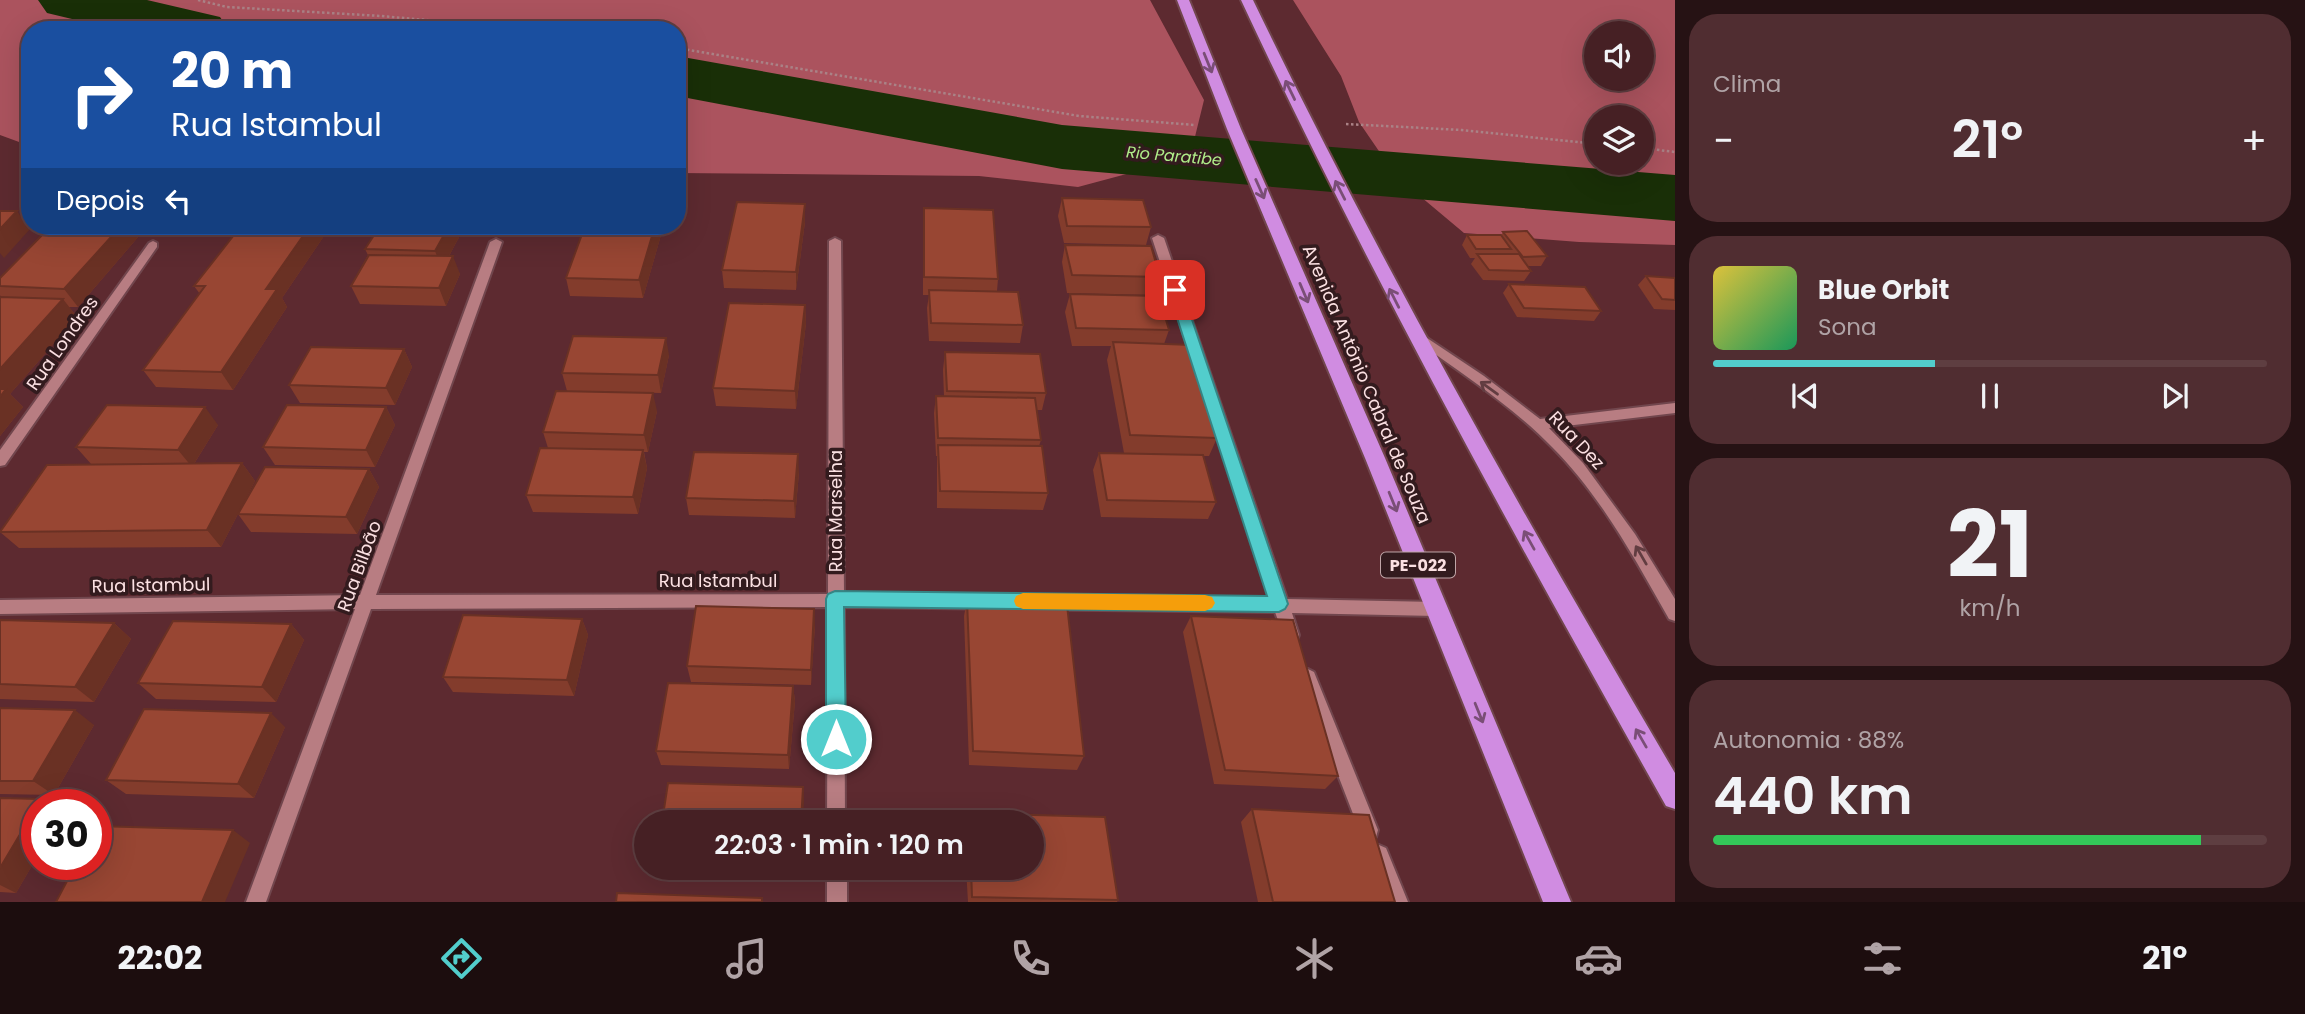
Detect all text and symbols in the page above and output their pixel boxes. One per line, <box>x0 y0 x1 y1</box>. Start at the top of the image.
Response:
map controls <box>1584 21 1654 175</box>
button: sound <box>1584 21 1654 91</box>
text: 20 m <box>171 37 293 105</box>
icon: right <box>56 49 147 140</box>
one-way arrow <box>1202 52 1215 74</box>
text: Clima <box>1713 68 1781 100</box>
one-way arrow <box>1283 80 1297 101</box>
text: Rua Istambul <box>171 102 382 147</box>
text: 21° <box>1952 103 2023 176</box>
button: layers <box>1584 105 1654 175</box>
text: − <box>1713 114 1734 167</box>
text: + <box>2241 114 2267 167</box>
water label: Rio Paratibe <box>1125 140 1223 172</box>
one-way arrow <box>1254 178 1267 199</box>
one-way arrow <box>1332 181 1346 201</box>
icon: left <box>159 182 197 220</box>
text: Depois <box>56 183 145 219</box>
street label: Avenida Antônio Cabral de Souza <box>1297 241 1437 527</box>
pin <box>1145 260 1205 320</box>
icon: arrive <box>1156 271 1194 309</box>
text: Blue Orbit <box>1818 272 1949 308</box>
one-way arrow <box>1298 281 1311 303</box>
one-way arrow <box>1387 288 1401 309</box>
street label: Rua Londres <box>20 291 104 395</box>
text: Sona <box>1818 311 1877 343</box>
icon: previous <box>1786 377 1824 415</box>
icon: pause <box>1971 377 2009 415</box>
icon: next <box>2156 377 2194 415</box>
one-way arrow <box>1479 381 1498 396</box>
street label: Rua Dez <box>1543 405 1611 475</box>
street label: Rua Marselha <box>823 450 848 572</box>
text: 21 <box>1947 481 2033 609</box>
one-way arrow <box>1387 491 1400 512</box>
street label: Rua Bilbão <box>331 517 387 615</box>
one-way arrow <box>1522 530 1535 551</box>
one-way arrow <box>1633 545 1647 565</box>
road number: PE-022 <box>1381 552 1455 578</box>
street label: Rua Istambul <box>659 568 777 593</box>
street label: Rua Istambul <box>91 571 211 599</box>
text: km/h <box>1959 592 2021 624</box>
one-way arrow <box>1473 701 1486 723</box>
position arrow <box>799 702 873 776</box>
text: Autonomia · 88% <box>1713 724 1904 756</box>
one-way arrow <box>1634 728 1648 748</box>
text: 440 km <box>1713 759 1913 832</box>
speed limit sign: 30 <box>21 789 112 880</box>
text: 22:03 · 1 min · 120 m <box>714 827 964 863</box>
icon: directions <box>437 934 486 983</box>
icon: music <box>722 934 771 983</box>
icon: phone <box>1006 934 1055 983</box>
icon: climate <box>1290 934 1339 983</box>
icon: car <box>1574 934 1623 983</box>
icon: filters <box>1858 934 1907 983</box>
text: 22:02 <box>118 935 202 980</box>
text: 21° <box>2142 935 2187 980</box>

